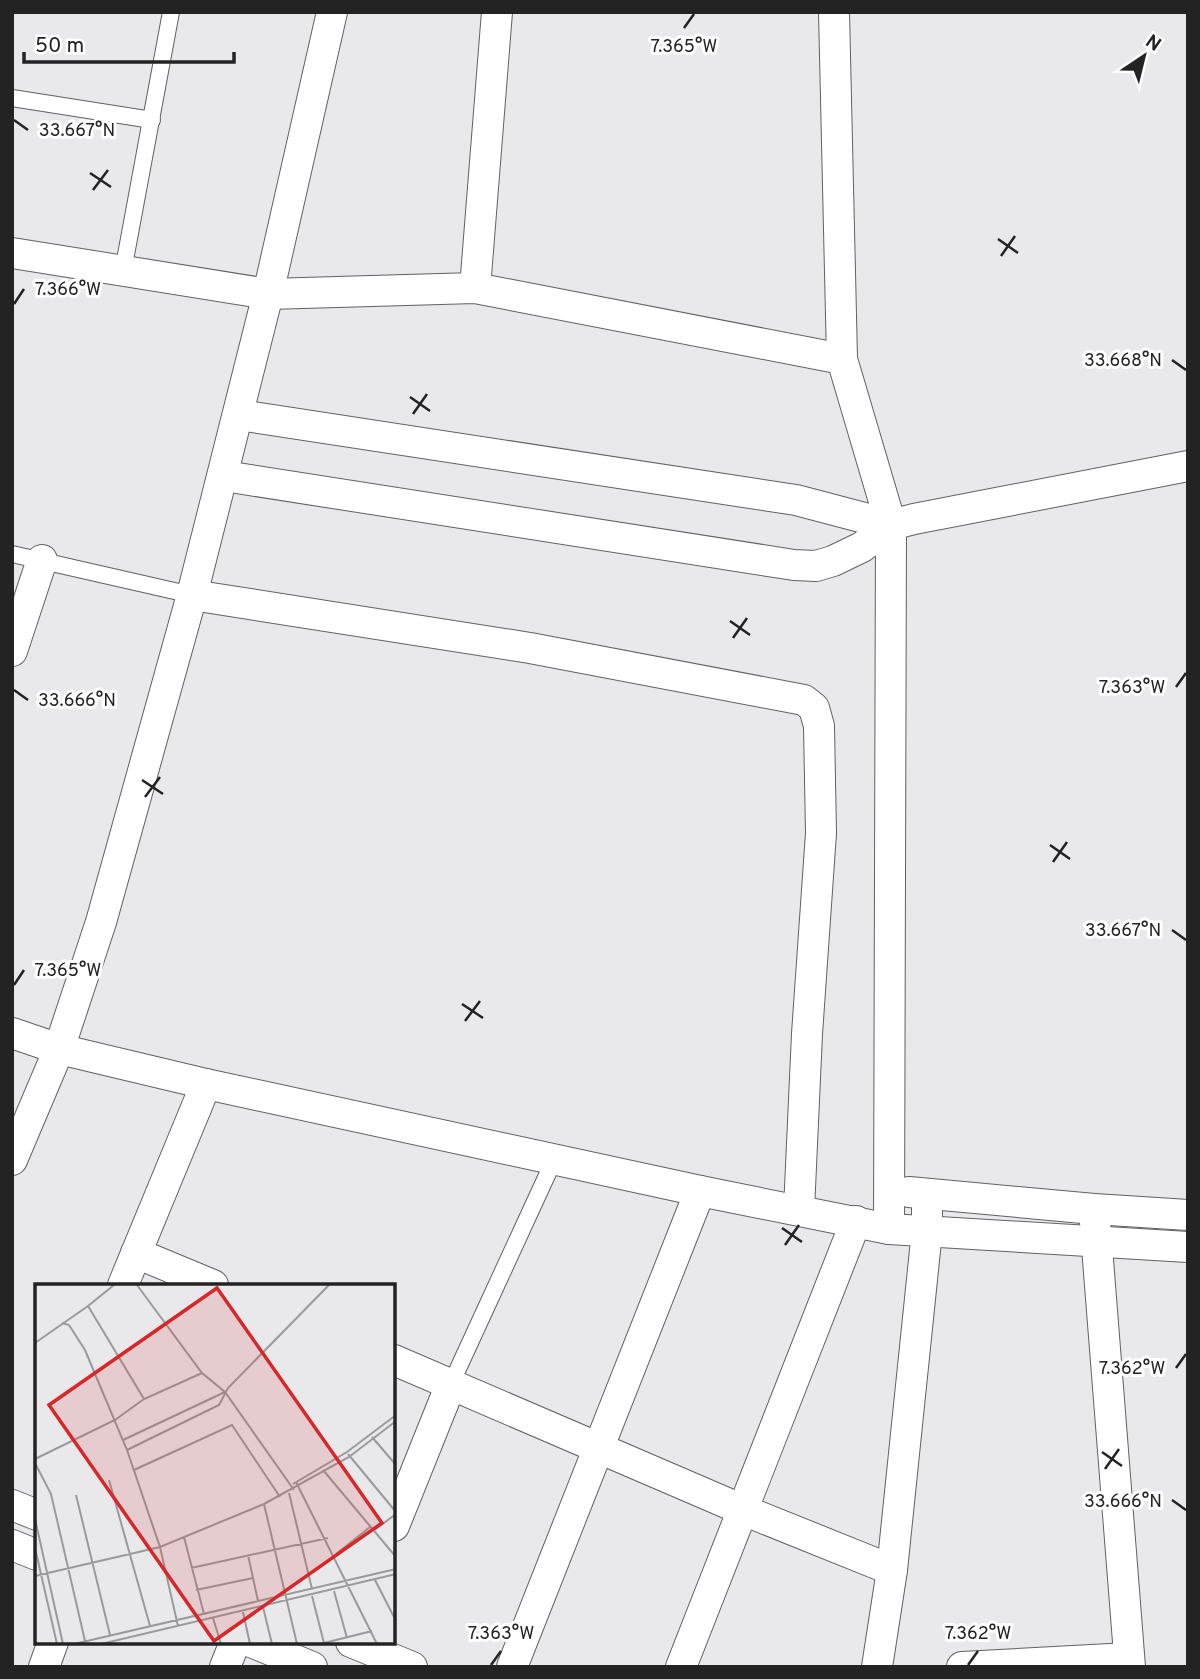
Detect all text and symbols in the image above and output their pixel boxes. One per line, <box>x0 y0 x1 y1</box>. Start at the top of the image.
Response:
scale bar <box>24 21 234 65</box>
north arrow <box>1109 21 1179 91</box>
text: N <box>1140 30 1165 57</box>
text: 50 m <box>35 33 84 60</box>
text: 7.365°W <box>651 36 717 59</box>
text: 33.667°N <box>39 120 115 143</box>
text: 7.366°W <box>35 279 101 302</box>
text: 33.668°N <box>1084 350 1162 373</box>
text: 7.363°W <box>1099 677 1165 700</box>
text: 33.666°N <box>38 690 116 713</box>
text: 33.667°N <box>1085 920 1161 943</box>
text: 7.365°W <box>35 960 101 983</box>
inset map <box>35 1284 396 1644</box>
text: 7.362°W <box>1099 1358 1165 1381</box>
text: 33.666°N <box>1084 1491 1162 1514</box>
text: 7.363°W <box>468 1623 534 1646</box>
text: 7.362°W <box>945 1623 1011 1646</box>

